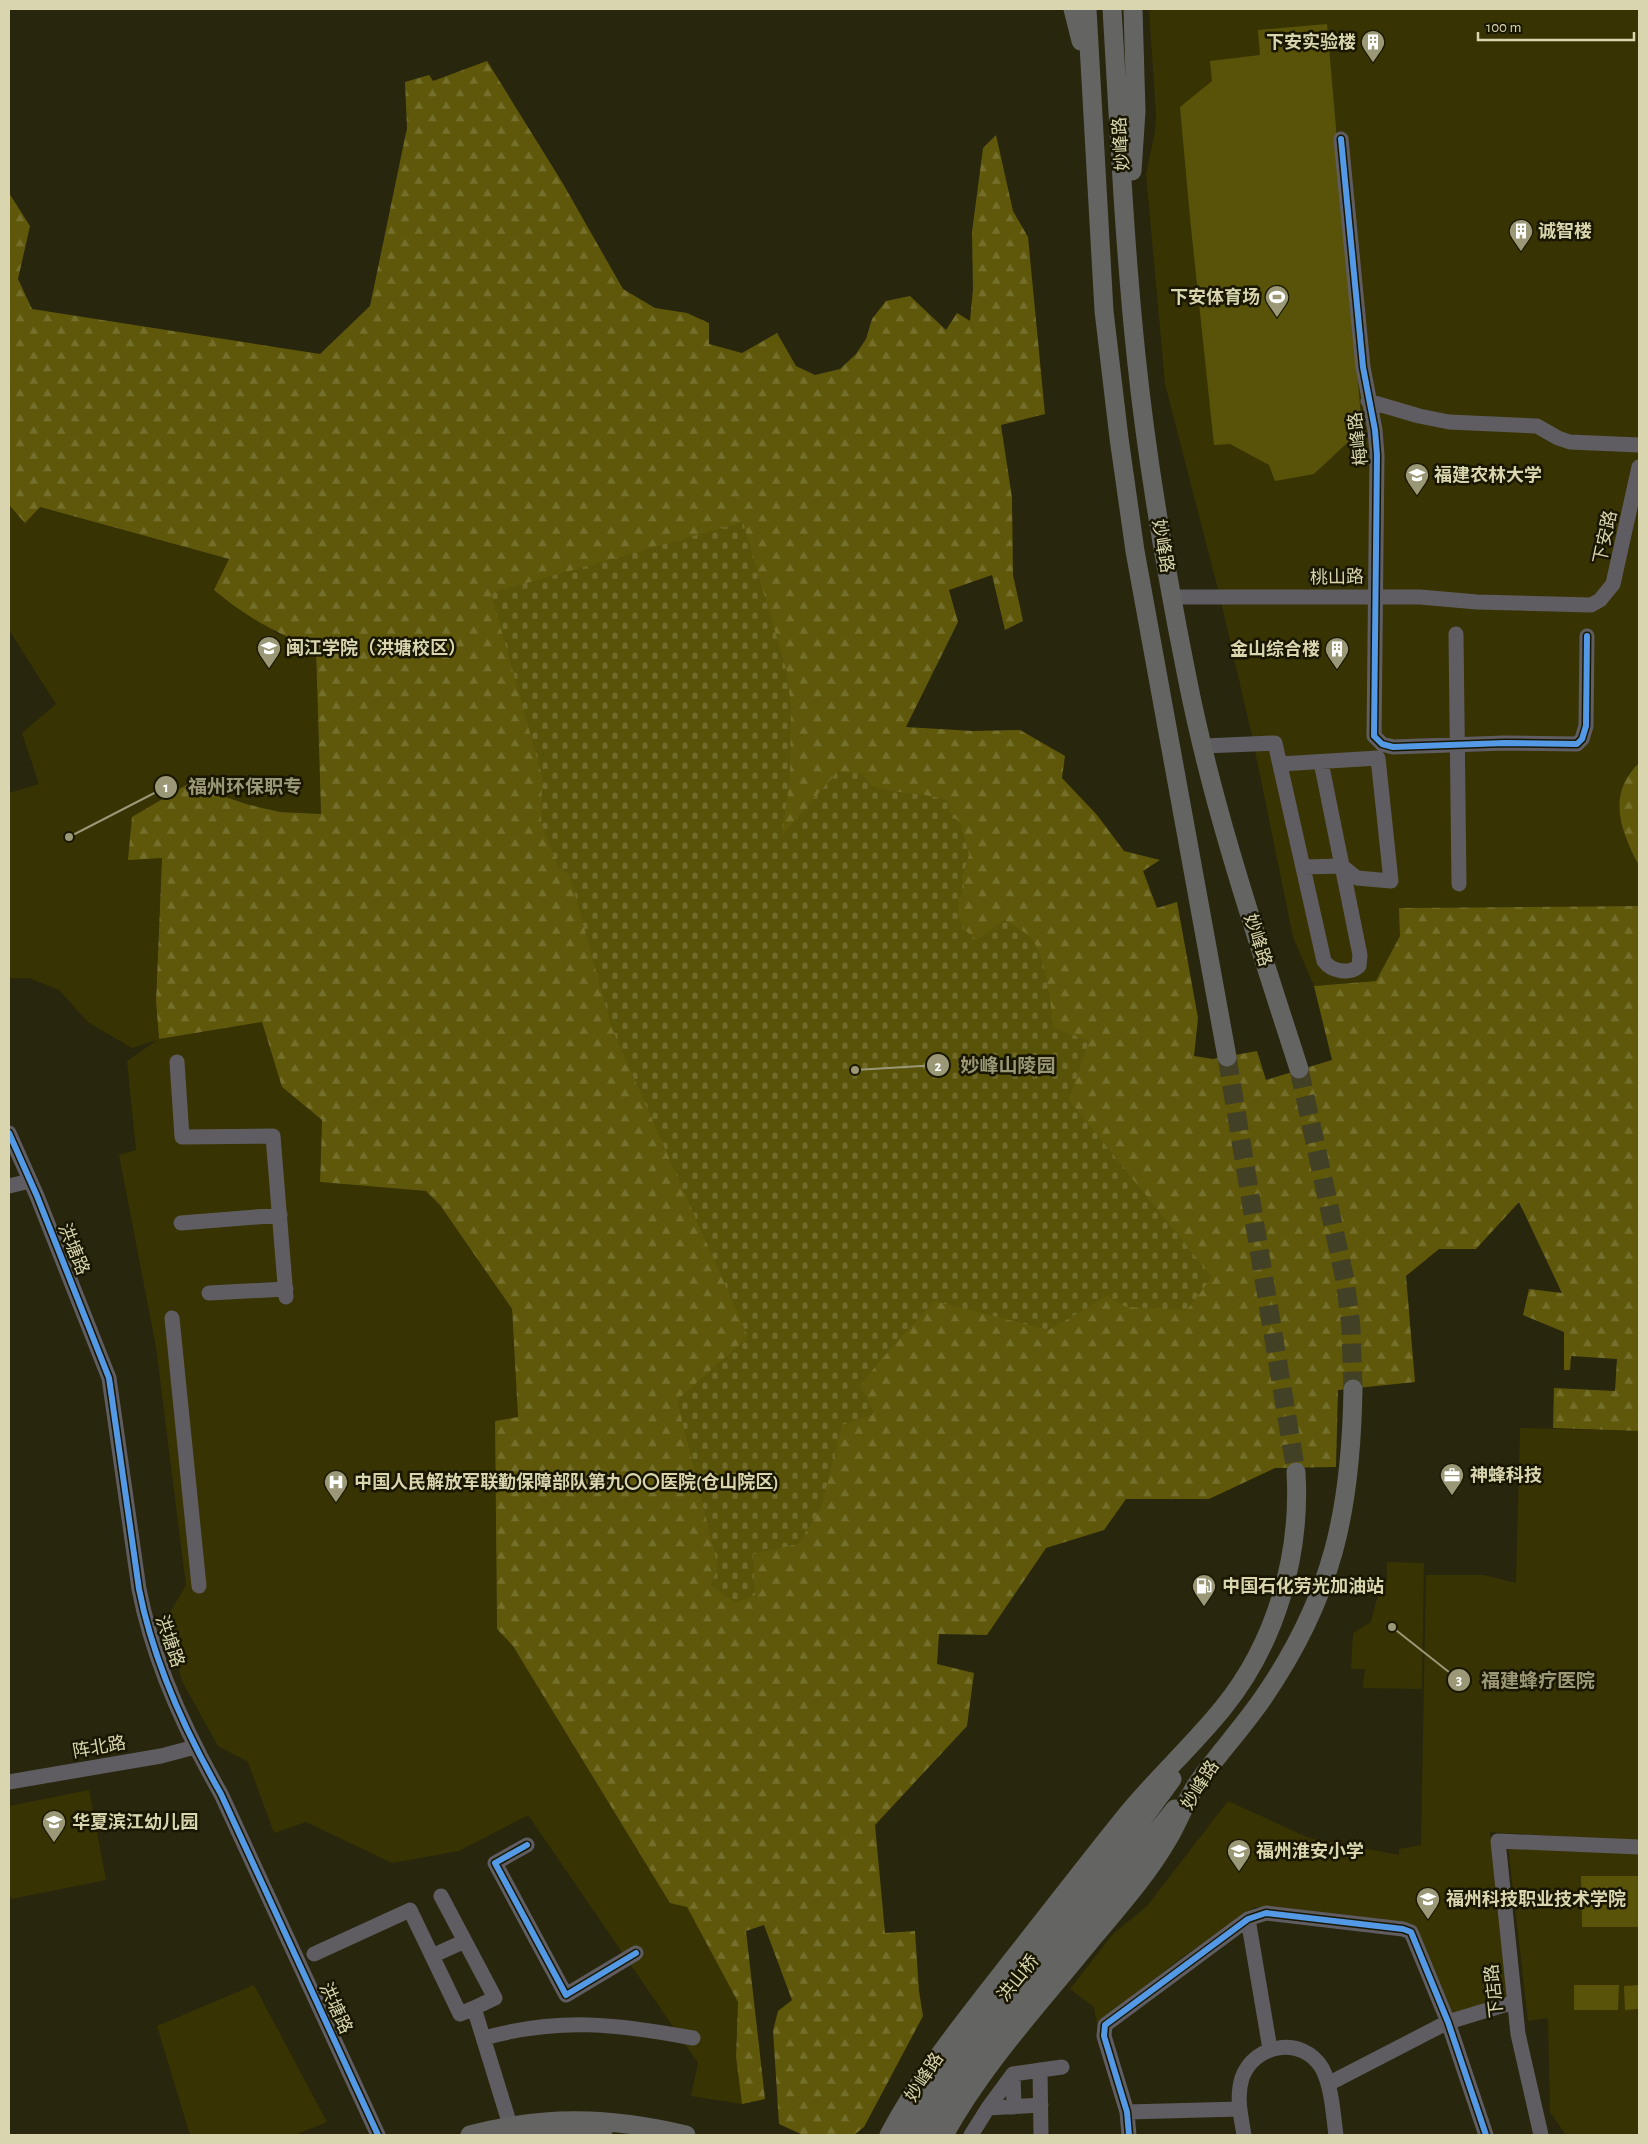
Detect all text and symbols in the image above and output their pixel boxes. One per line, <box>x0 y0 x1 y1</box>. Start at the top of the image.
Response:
scale bar <box>1478 10 1634 42</box>
text: 100 m <box>1486 20 1521 35</box>
building icon: 下安实验楼 <box>1360 29 1386 63</box>
place label: 下安实验楼 <box>1266 32 1356 52</box>
street label: 妙峰路 <box>1109 116 1133 172</box>
building icon: 诚智楼 <box>1508 218 1534 252</box>
place label: 诚智楼 <box>1538 221 1592 241</box>
sports icon: 下安体育场 <box>1264 284 1290 318</box>
place label: 下安体育场 <box>1170 287 1260 307</box>
street label: 梅峰路 <box>1345 411 1371 467</box>
school or university icon: 福建农林大学 <box>1404 462 1430 496</box>
place label: 福建农林大学 <box>1434 465 1542 485</box>
street label: 下安路 <box>1590 509 1620 565</box>
street label: 妙峰路 <box>1148 518 1178 574</box>
street label: 桃山路 <box>1310 567 1364 587</box>
school or university icon: 闽江学院（洪塘校区） <box>256 635 282 669</box>
building icon: 金山综合楼 <box>1324 636 1350 670</box>
place label: 闽江学院（洪塘校区） <box>286 638 466 658</box>
place label: 金山综合楼 <box>1230 639 1320 659</box>
callout: 福州环保职专 <box>153 770 312 804</box>
text: 福州环保职专 <box>188 776 302 797</box>
text: 1 <box>163 780 169 795</box>
street label: 妙峰路 <box>1240 911 1276 969</box>
callout: 妙峰山陵园 <box>925 1048 1065 1082</box>
text: 妙峰山陵园 <box>960 1055 1056 1076</box>
text: 2 <box>934 1059 942 1074</box>
street label: 洪塘路 <box>55 1220 93 1278</box>
office icon: 神蜂科技 <box>1439 1462 1465 1496</box>
place label: 神蜂科技 <box>1470 1465 1542 1485</box>
hospital icon: 中国人民解放军联勤保障部队第九〇〇医院(仓山院区) <box>323 1469 349 1503</box>
place label: 中国人民解放军联勤保障部队第九〇〇医院(仓山院区) <box>354 1472 779 1492</box>
fuel station icon: 中国石化劳光加油站 <box>1191 1573 1217 1607</box>
place label: 中国石化劳光加油站 <box>1222 1576 1384 1596</box>
street label: 洪塘路 <box>152 1612 188 1670</box>
callout: 福建蜂疗医院 <box>1446 1663 1605 1697</box>
text: 福建蜂疗医院 <box>1481 1670 1595 1691</box>
text: 3 <box>1456 1673 1462 1688</box>
street label: 阵北路 <box>71 1732 127 1762</box>
street label: 妙峰路 <box>1177 1757 1223 1813</box>
school or university icon: 华夏滨江幼儿园 <box>41 1809 67 1843</box>
place label: 华夏滨江幼儿园 <box>72 1812 198 1832</box>
school or university icon: 福州淮安小学 <box>1226 1838 1252 1872</box>
place label: 福州淮安小学 <box>1256 1841 1364 1861</box>
school or university icon: 福州科技职业技术学院 <box>1415 1886 1441 1920</box>
place label: 福州科技职业技术学院 <box>1446 1889 1626 1909</box>
street label: 洪山桥 <box>993 1951 1043 2005</box>
street label: 下店路 <box>1481 1963 1507 2019</box>
street label: 洪塘路 <box>316 1979 356 2037</box>
street label: 妙峰路 <box>901 2049 947 2105</box>

